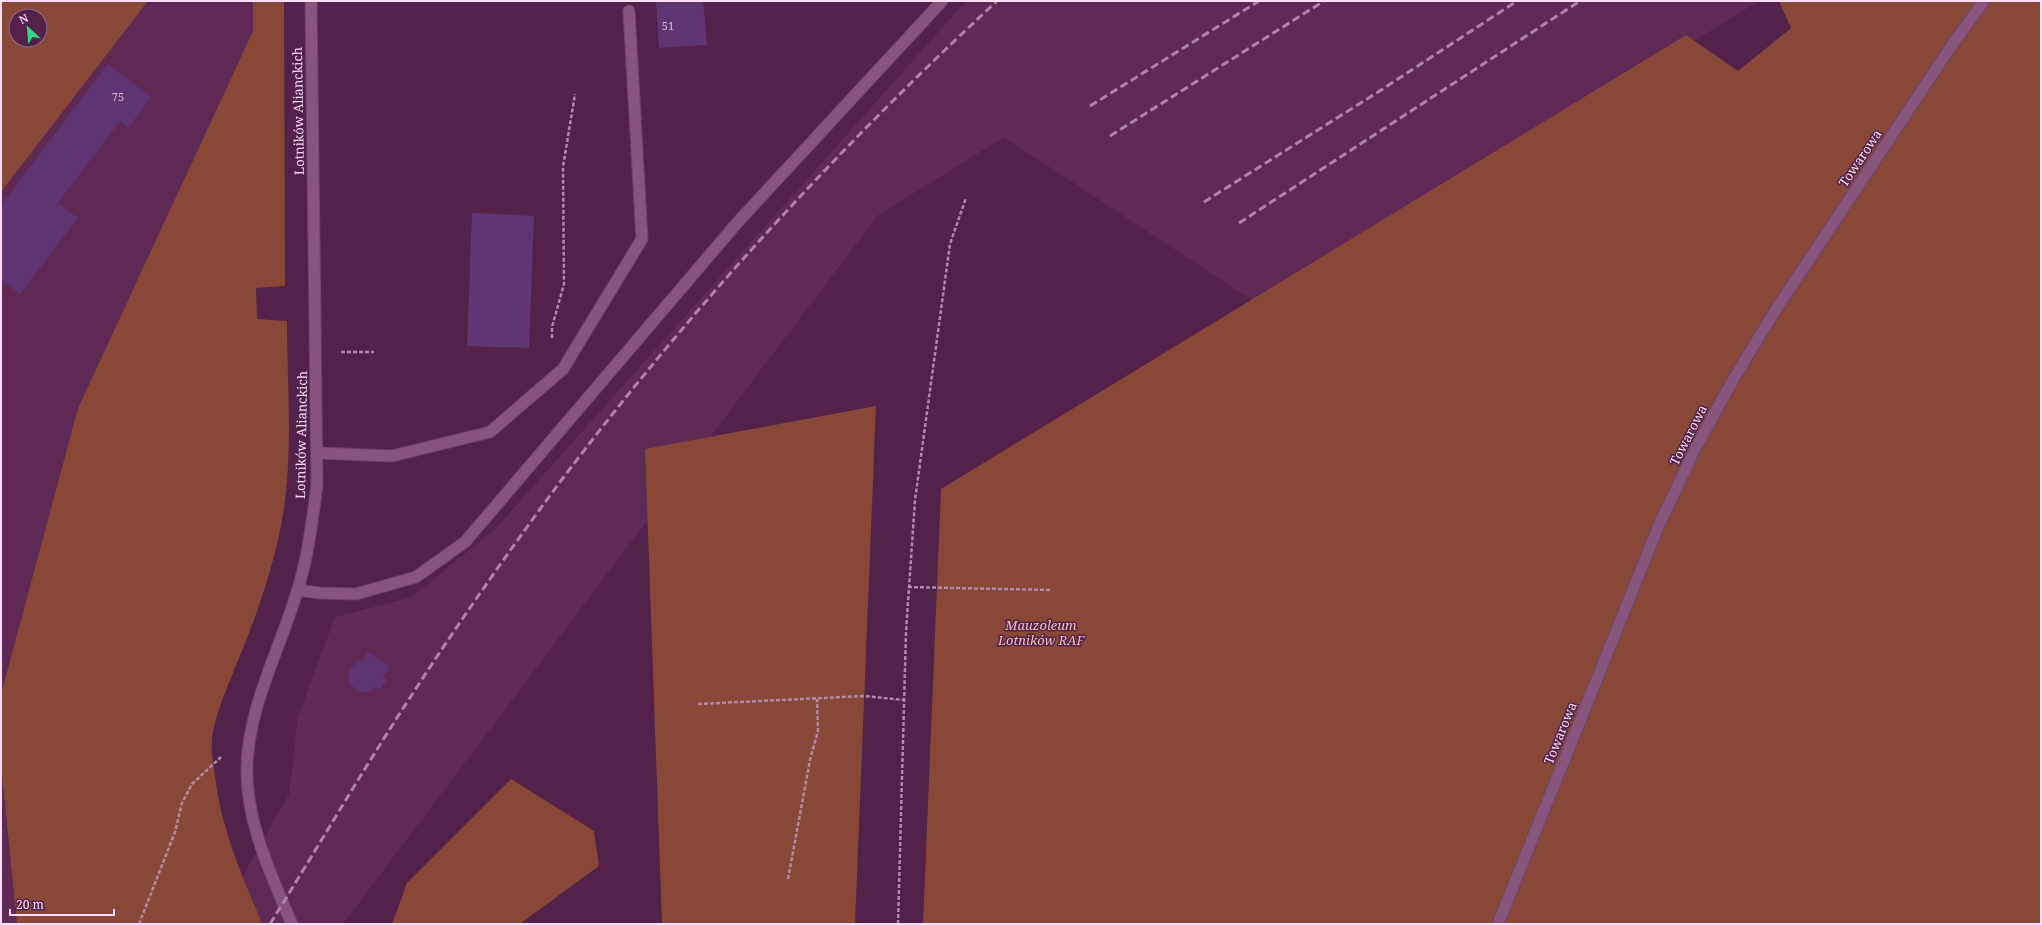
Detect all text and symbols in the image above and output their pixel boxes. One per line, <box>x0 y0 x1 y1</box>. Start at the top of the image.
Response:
north arrow <box>8 8 48 48</box>
text: N <box>16 10 31 27</box>
house number: 51 <box>662 18 674 33</box>
street label: Lotników Alianckich <box>288 47 308 175</box>
house number: 75 <box>112 89 124 104</box>
street label: Towarowa <box>1834 126 1886 190</box>
street label: Lotników Alianckich <box>291 371 311 499</box>
street label: Towarowa <box>1665 402 1711 468</box>
park label: Mauzoleum Lotników RAF <box>997 616 1085 649</box>
street label: Towarowa <box>1539 699 1581 767</box>
scale bar <box>10 891 114 917</box>
text: 20 m <box>16 896 44 913</box>

